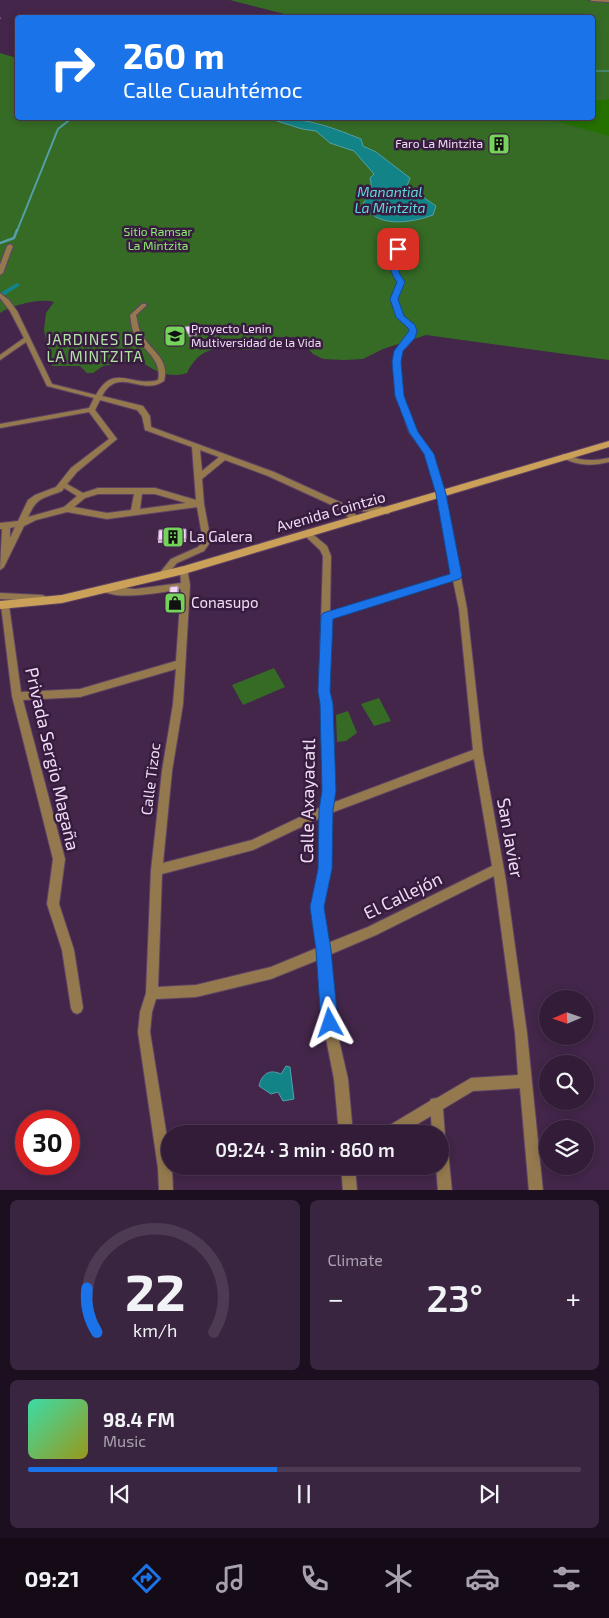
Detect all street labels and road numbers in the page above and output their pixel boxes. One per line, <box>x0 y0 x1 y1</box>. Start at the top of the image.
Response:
street label: Avenida Cointzio <box>274 487 387 535</box>
street label: Privada Sergio Magaña <box>21 665 85 853</box>
street label: Calle Axayacatl <box>295 738 319 864</box>
street label: Calle Tizoc <box>137 742 163 816</box>
street label: San Javier <box>493 796 529 880</box>
street label: El Callejón <box>360 867 445 924</box>

